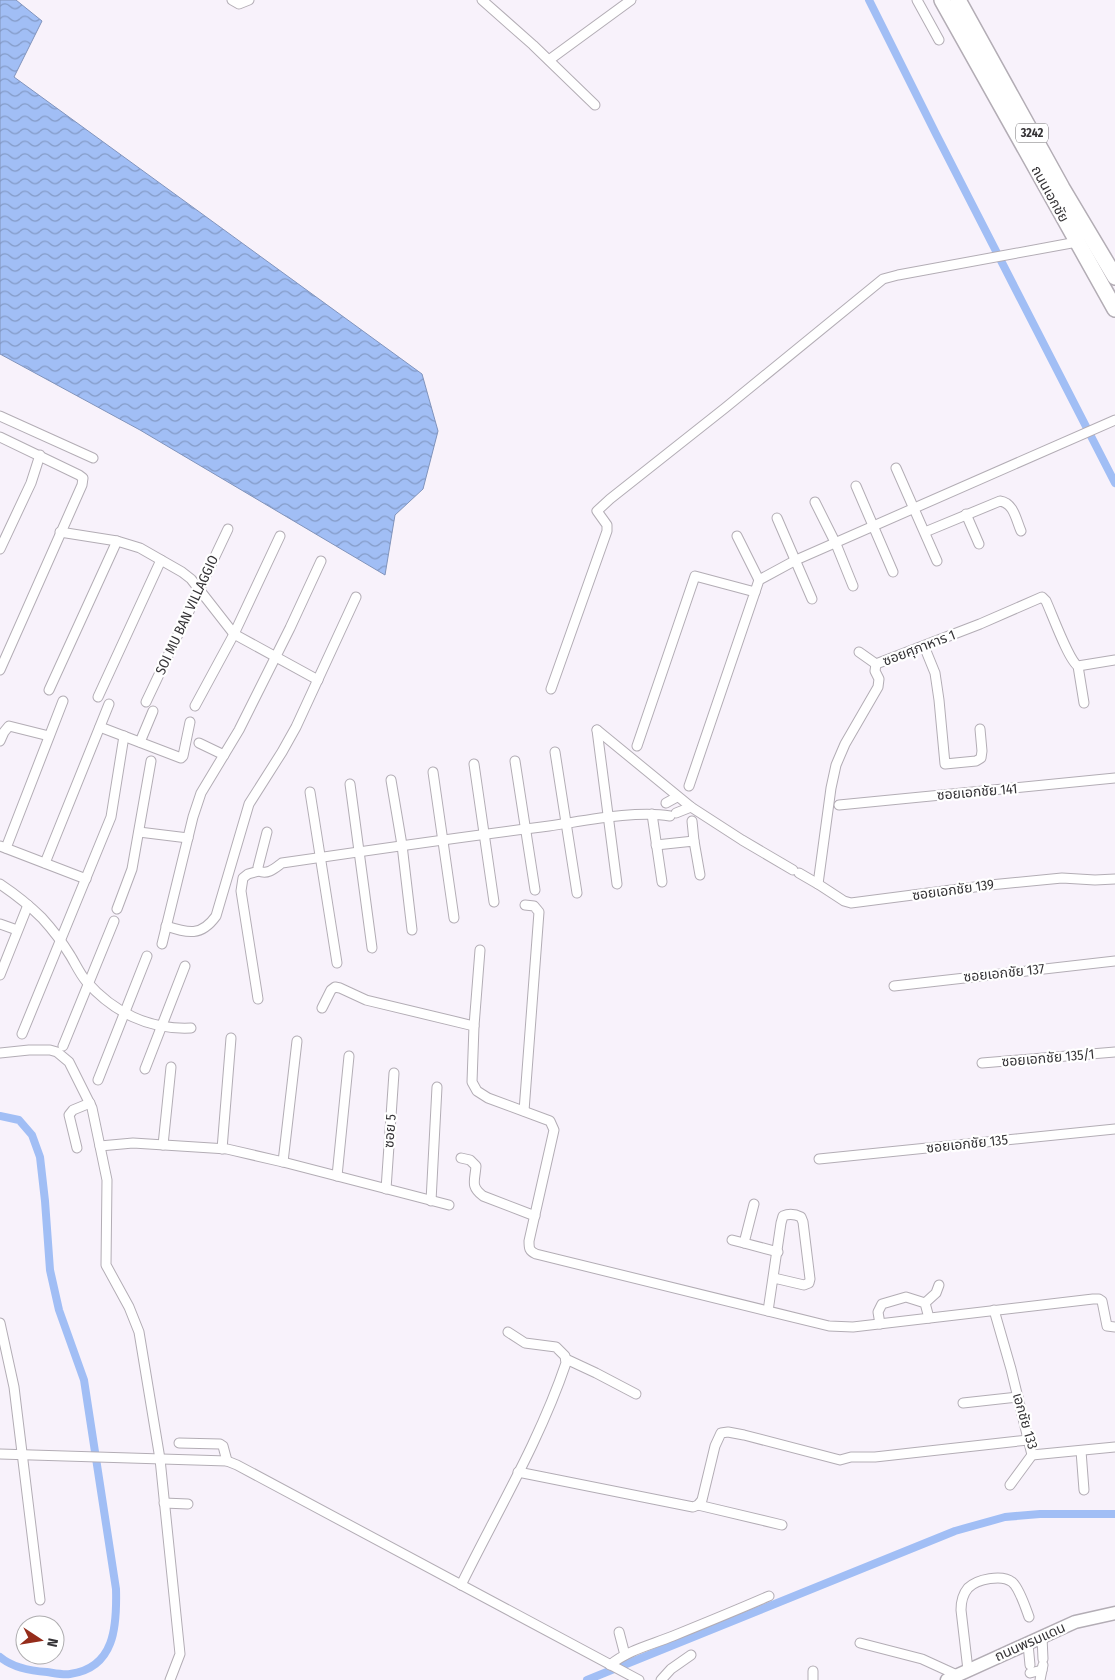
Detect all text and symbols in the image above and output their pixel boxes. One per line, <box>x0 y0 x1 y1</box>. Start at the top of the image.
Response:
road number: 3242 <box>1016 124 1048 142</box>
street label: ถนนเอกชัย <box>1028 163 1072 225</box>
street label: SOI MU BAN VILLAGGIO <box>152 552 222 677</box>
street label: ซอยศุภาหาร 1 <box>880 626 958 670</box>
street label: ซอยเอกชัย 141 <box>936 780 1018 804</box>
street label: ซอยเอกชัย 139 <box>911 876 995 904</box>
street label: ซอยเอกชัย 137 <box>963 960 1046 986</box>
street label: ซอยเอกชัย 135/1 <box>1001 1045 1095 1071</box>
street label: ซอย 5 <box>380 1114 400 1148</box>
street label: ซอยเอกชัย 135 <box>925 1131 1009 1157</box>
street label: เอกชัย 133 <box>1009 1391 1041 1451</box>
north arrow <box>15 1615 65 1665</box>
street label: ถนนพรมแดน <box>992 1619 1068 1665</box>
text: N <box>43 1637 61 1648</box>

